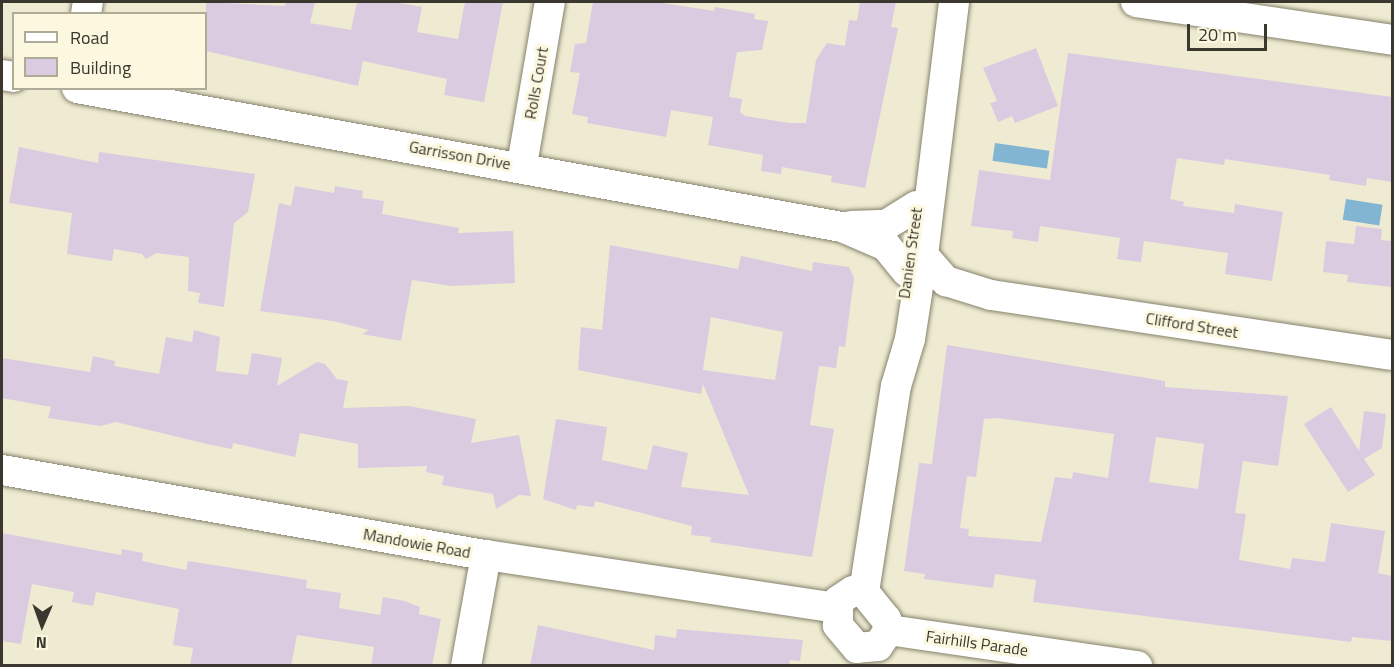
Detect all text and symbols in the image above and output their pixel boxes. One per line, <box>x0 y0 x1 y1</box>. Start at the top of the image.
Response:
legend <box>12 12 207 90</box>
scale bar <box>1190 12 1270 50</box>
text: 20 m <box>1198 21 1237 48</box>
text: Road <box>70 24 109 51</box>
street label: Rolls Court <box>520 45 552 121</box>
text: Building <box>70 54 131 81</box>
street label: Garrisson Drive <box>408 137 512 173</box>
street label: Danien Street <box>894 206 926 300</box>
street label: Clifford Street <box>1144 308 1240 342</box>
street label: Mandowie Road <box>362 524 472 562</box>
north arrow <box>12 595 72 655</box>
street label: Fairhills Parade <box>925 626 1029 660</box>
text: N <box>35 631 47 655</box>

